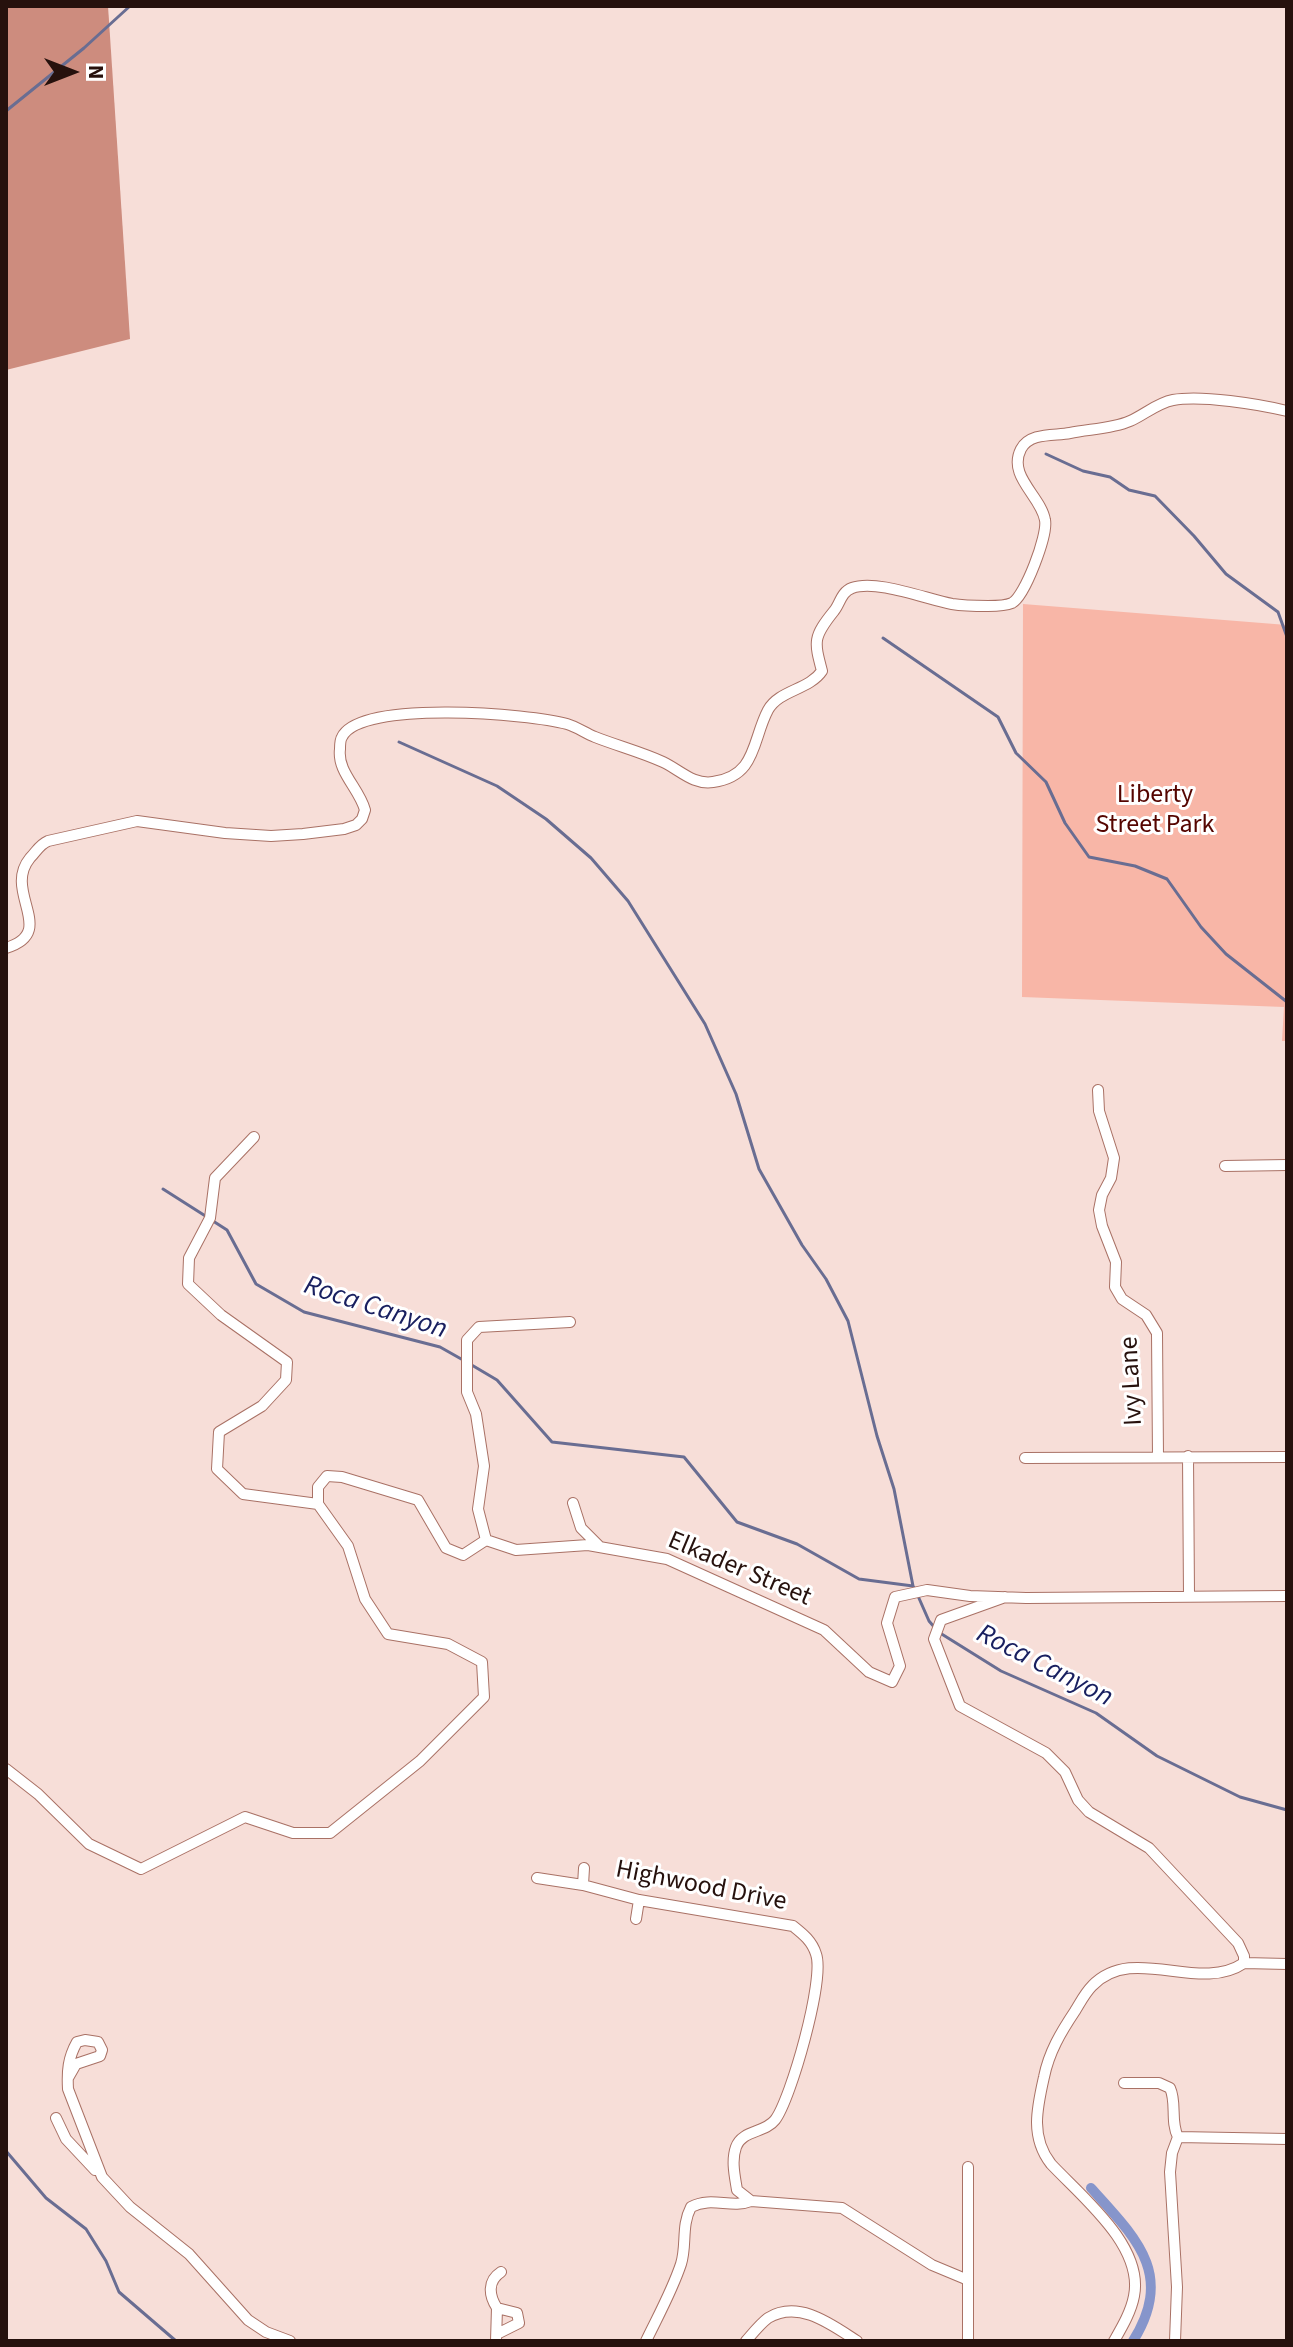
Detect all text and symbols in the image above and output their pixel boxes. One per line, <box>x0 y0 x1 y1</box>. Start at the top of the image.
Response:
north arrow <box>32 32 112 112</box>
text: N <box>80 65 112 79</box>
park label: Liberty Street Park <box>1096 780 1214 842</box>
water label: Roca Canyon <box>299 1270 451 1348</box>
street label: Ivy Lane <box>1115 1336 1151 1426</box>
street label: Elkader Street <box>663 1526 815 1614</box>
water label: Roca Canyon <box>970 1618 1118 1716</box>
street label: Highwood Drive <box>613 1855 789 1919</box>

